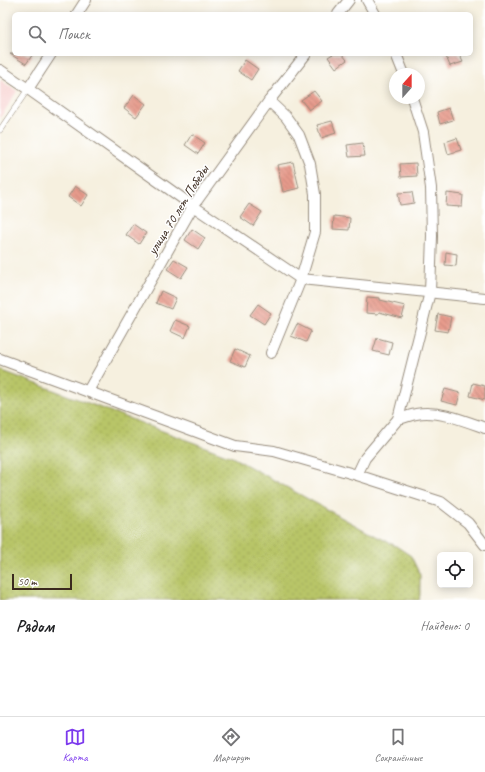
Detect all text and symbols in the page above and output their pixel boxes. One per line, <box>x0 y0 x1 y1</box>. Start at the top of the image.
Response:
search box <box>12 12 473 56</box>
icon: search <box>26 23 48 45</box>
text: Поиск <box>58 25 90 44</box>
north arrow <box>389 68 425 104</box>
street label: улица 70 лет Победы <box>143 161 213 259</box>
map controls <box>437 552 473 588</box>
button: locate <box>437 552 473 588</box>
scale bar <box>12 572 72 591</box>
text: 50 m <box>18 574 37 588</box>
text: Рядом <box>16 616 54 637</box>
text: Найдено: 0 <box>421 618 469 634</box>
tab: Карта <box>63 726 88 764</box>
tab: Маршрут <box>213 726 249 764</box>
tab: Сохранённые <box>375 726 422 764</box>

